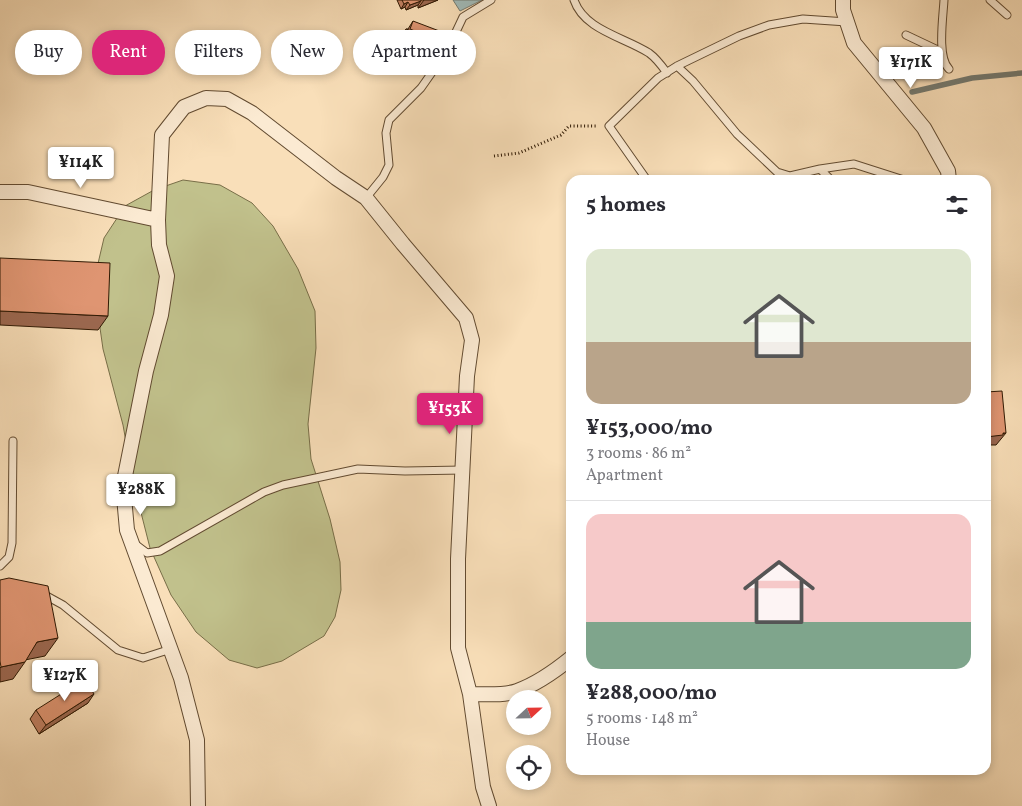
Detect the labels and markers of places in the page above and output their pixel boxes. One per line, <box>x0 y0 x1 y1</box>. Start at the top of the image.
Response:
pin: ¥171K <box>876 46 946 89</box>
pin: ¥114K <box>46 146 116 189</box>
pin: ¥153K <box>415 392 485 435</box>
pin: ¥288K <box>106 474 176 516</box>
pin: ¥127K <box>30 660 100 702</box>

